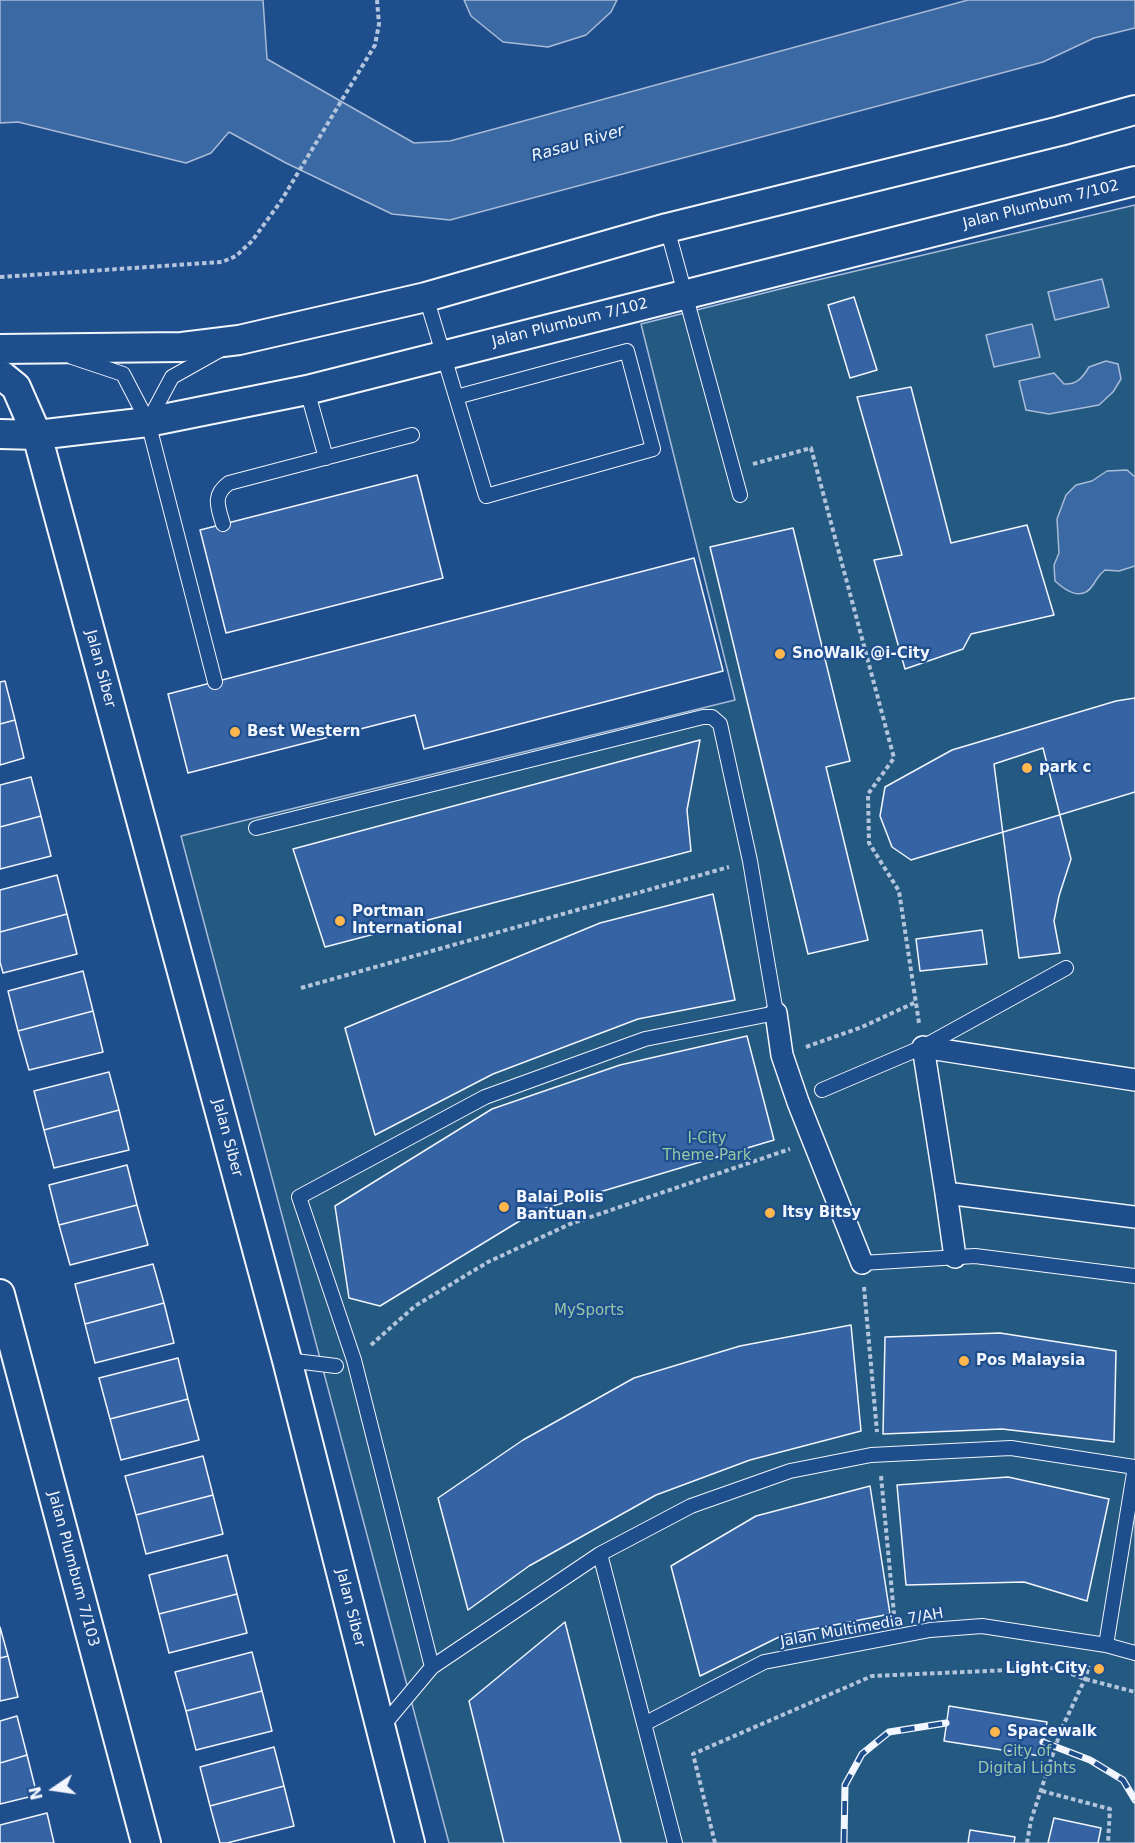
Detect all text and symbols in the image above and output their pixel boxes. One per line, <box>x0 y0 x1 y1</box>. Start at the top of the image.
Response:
water label: Rasau River <box>529 122 627 166</box>
street label: Jalan Plumbum 7/102 <box>961 177 1121 233</box>
street label: Jalan Plumbum 7/102 <box>490 295 650 351</box>
street label: Jalan Siber <box>81 628 119 710</box>
place label: SnoWalk @i-City <box>792 645 930 663</box>
marker: SnoWalk @i-City <box>773 647 787 661</box>
place label: Best Western <box>247 723 360 741</box>
marker: Best Western <box>228 725 242 739</box>
place label: park c <box>1039 759 1091 777</box>
marker: park c <box>1020 761 1034 775</box>
place label: Portman International <box>352 903 462 938</box>
marker: Portman International <box>333 914 347 928</box>
street label: Jalan Siber <box>208 1097 246 1179</box>
park label: I-City Theme Park <box>663 1130 751 1165</box>
place label: Balai Polis Bantuan <box>516 1189 604 1224</box>
marker: Balai Polis Bantuan <box>497 1200 511 1214</box>
place label: Itsy Bitsy <box>782 1204 861 1222</box>
marker: Itsy Bitsy <box>763 1206 777 1220</box>
park label: MySports <box>554 1302 624 1320</box>
place label: Pos Malaysia <box>976 1352 1085 1370</box>
marker: Pos Malaysia <box>957 1354 971 1368</box>
street label: Jalan Plumbum 7/103 <box>44 1489 102 1649</box>
street label: Jalan Siber <box>332 1567 368 1649</box>
street label: Jalan Multimedia 7/AH <box>779 1605 945 1651</box>
place label: Light City <box>1005 1660 1087 1678</box>
marker: Light City <box>1092 1662 1106 1676</box>
place label: Spacewalk <box>1007 1723 1097 1741</box>
marker: Spacewalk <box>988 1725 1002 1739</box>
park label: City of Digital Lights <box>978 1743 1076 1778</box>
north arrow <box>24 1759 84 1819</box>
text: N <box>25 1785 47 1802</box>

